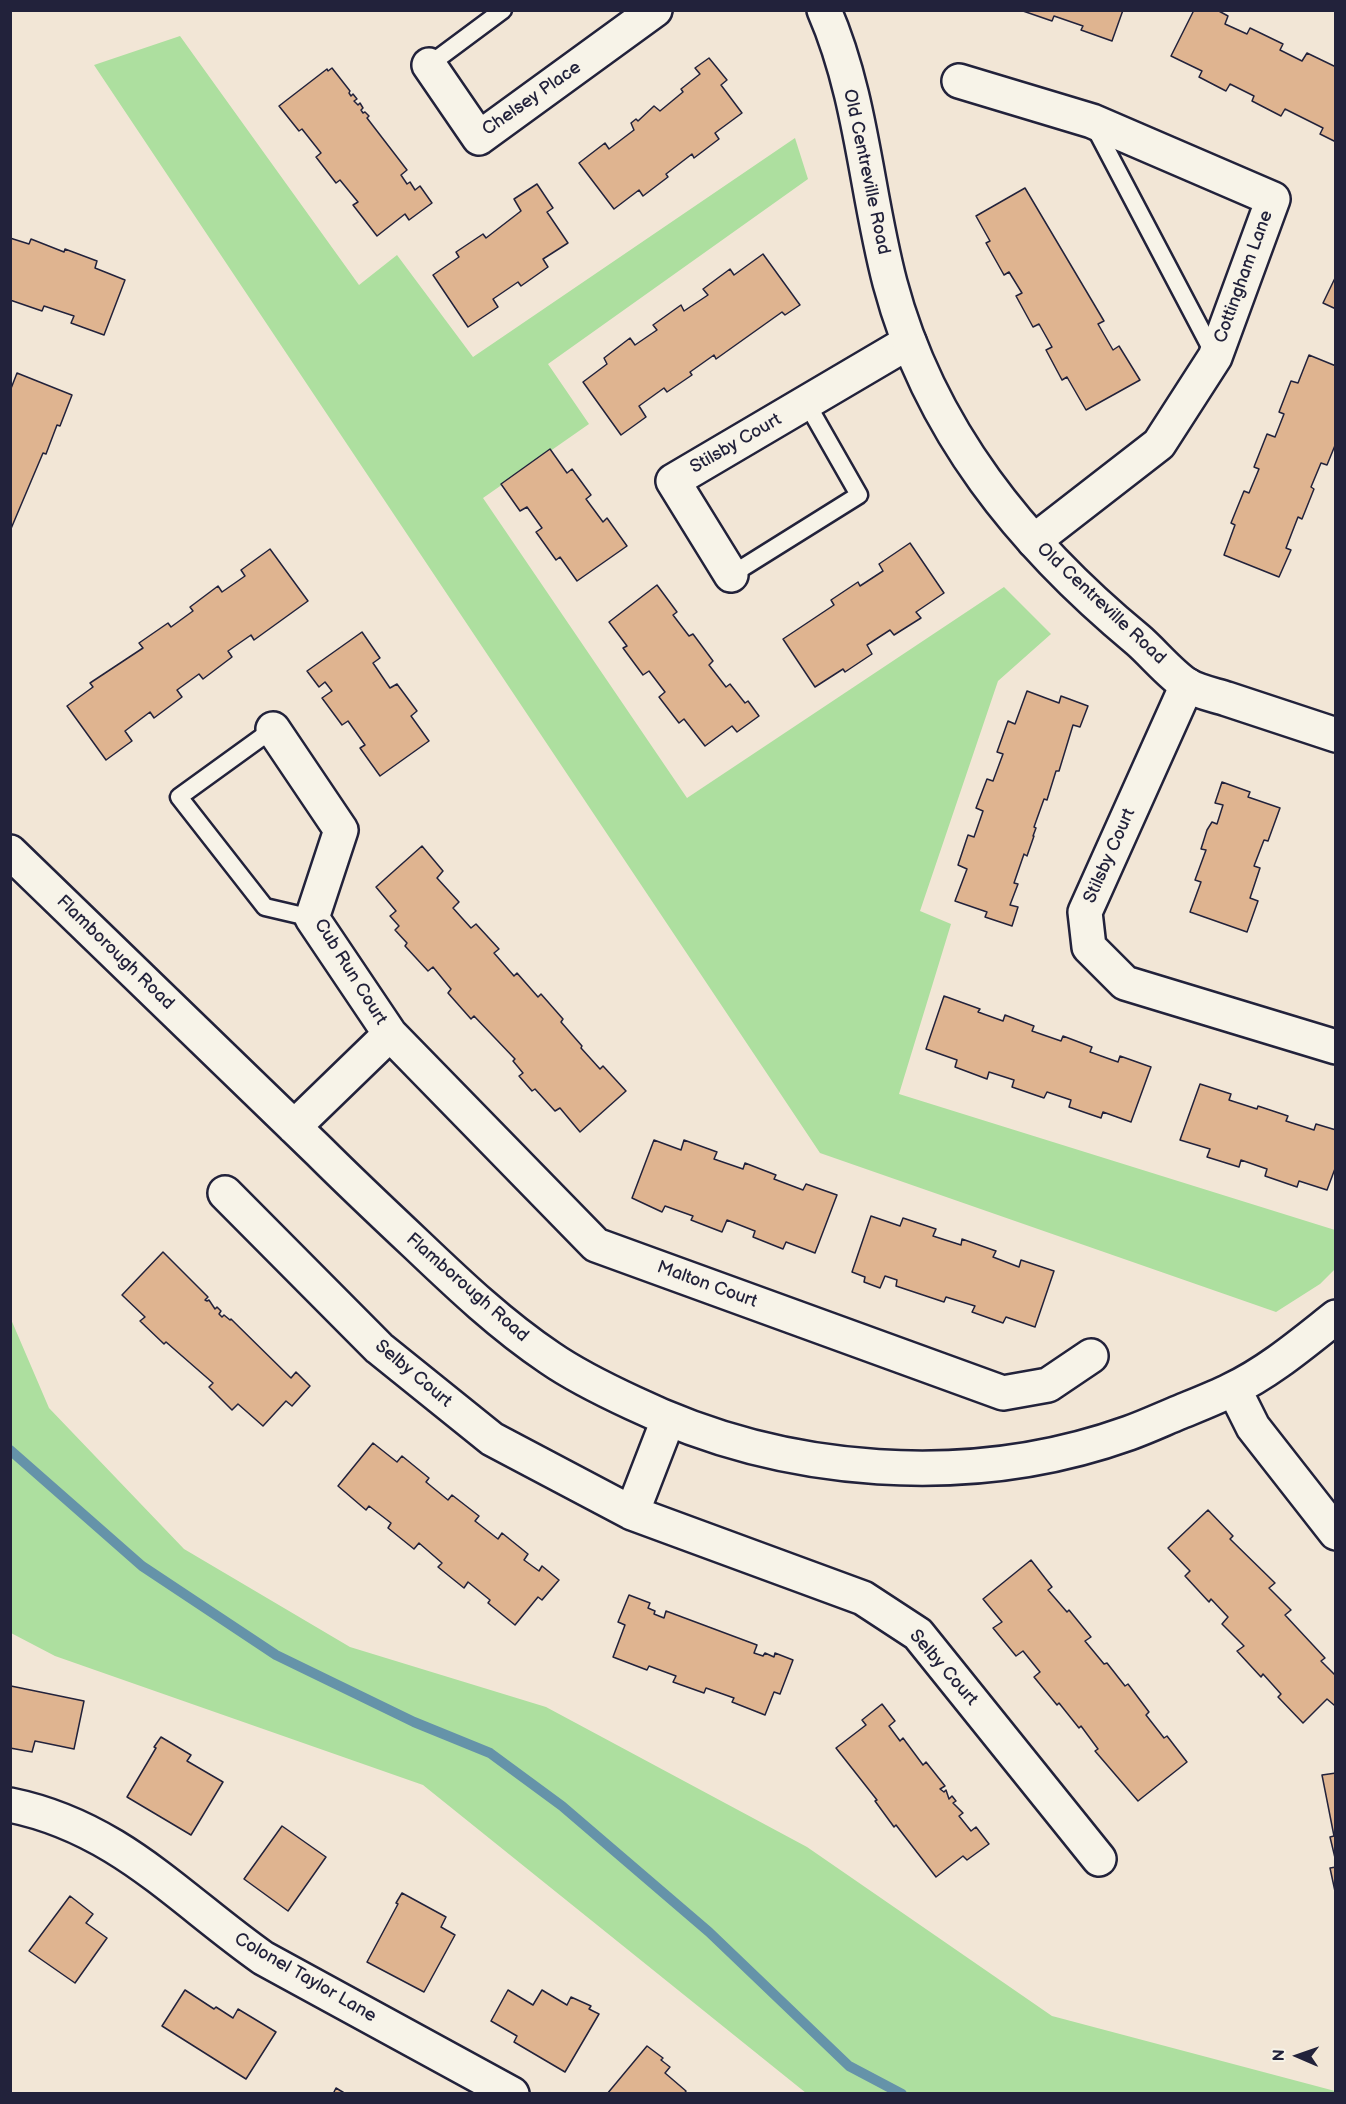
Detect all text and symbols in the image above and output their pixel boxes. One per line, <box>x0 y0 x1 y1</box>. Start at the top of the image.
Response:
street label: Chelsey Place <box>479 57 585 141</box>
street label: Old Centreville Road <box>838 87 894 257</box>
street label: Cottingham Lane <box>1210 208 1278 346</box>
street label: Stilsby Court <box>687 409 785 479</box>
street label: Old Centreville Road <box>1032 539 1170 669</box>
street label: Stilsby Court <box>1079 805 1141 907</box>
street label: Flamborough Road <box>52 891 178 1015</box>
street label: Cub Run Court <box>309 915 391 1029</box>
street label: Flamborough Road <box>401 1229 533 1347</box>
street label: Malton Court <box>654 1257 760 1313</box>
street label: Selby Court <box>370 1336 456 1412</box>
street label: Selby Court <box>904 1626 982 1710</box>
street label: Colonel Taylor Lane <box>230 1929 380 2027</box>
north arrow <box>1268 2026 1328 2086</box>
text: N <box>1270 2049 1289 2062</box>

